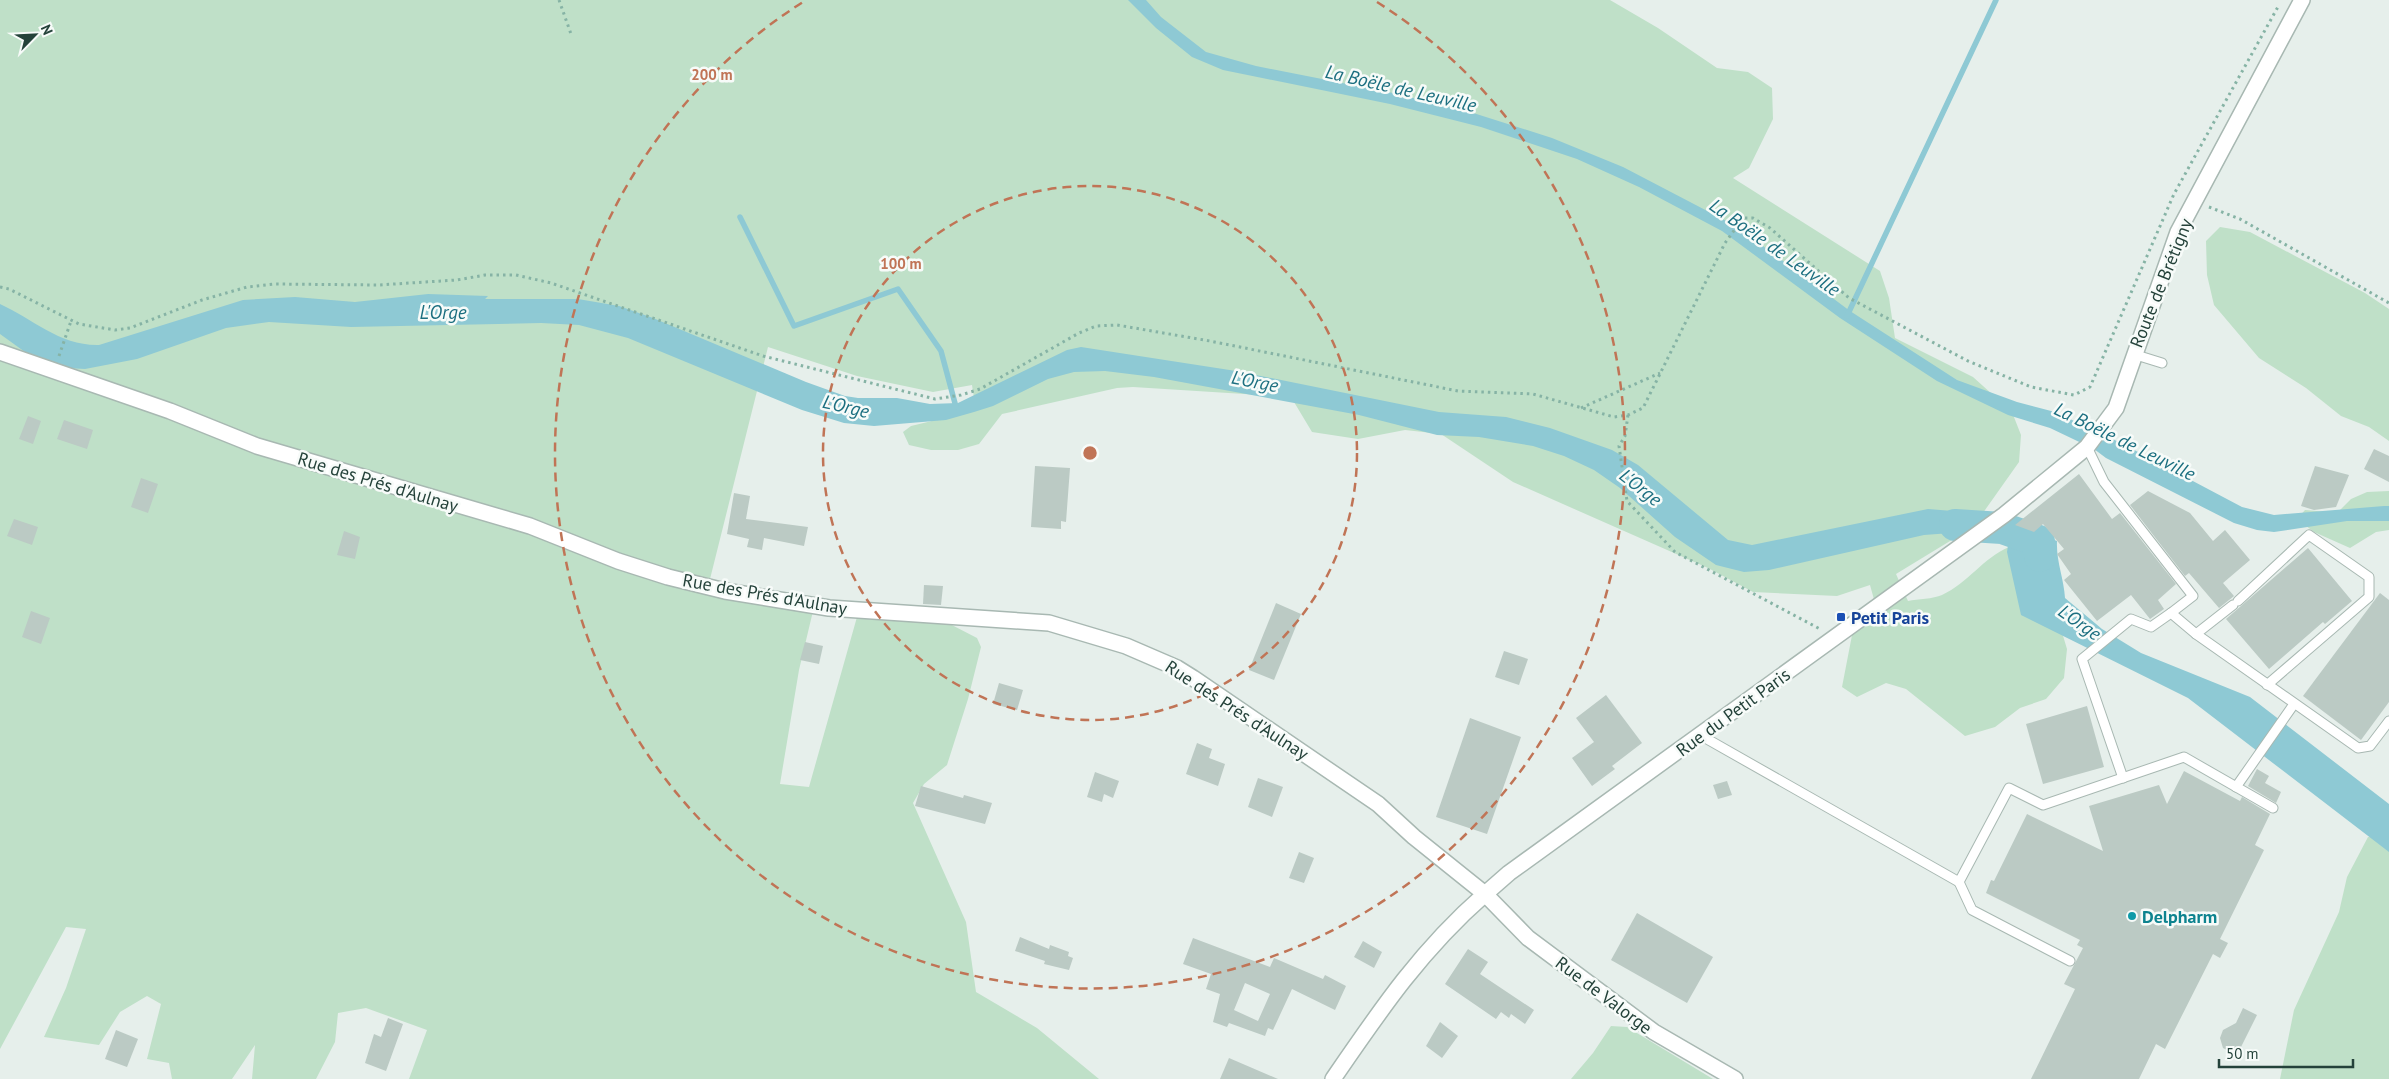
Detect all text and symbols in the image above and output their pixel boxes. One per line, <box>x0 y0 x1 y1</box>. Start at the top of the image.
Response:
north arrow <box>10 10 60 60</box>
text: N <box>37 22 57 38</box>
water label: La Boële de Leuville <box>1323 59 1479 117</box>
text: 200 m <box>691 65 733 84</box>
water label: La Boële de Leuville <box>1705 193 1845 301</box>
street label: Route de Brétigny <box>2125 214 2198 351</box>
text: 100 m <box>880 254 922 273</box>
water label: L'Orge <box>419 300 467 324</box>
water label: L'Orge <box>1230 365 1281 397</box>
water label: L'Orge <box>820 389 872 423</box>
water label: La Boële de Leuville <box>2050 396 2200 486</box>
centre of rings <box>1081 444 1099 462</box>
street label: Rue des Prés d'Aulnay <box>295 447 462 518</box>
water label: L'Orge <box>1615 463 1667 511</box>
street label: Rue des Prés d'Aulnay <box>681 568 850 620</box>
water label: L'Orge <box>2054 599 2106 645</box>
place label: Petit Paris <box>1851 606 1930 629</box>
marker: Petit Paris <box>1835 611 1847 623</box>
street label: Rue des Prés d'Aulnay <box>1161 655 1314 765</box>
street label: Rue du Petit Paris <box>1671 663 1795 761</box>
place label: Delpharm <box>2142 905 2217 928</box>
marker: Delpharm <box>2126 910 2138 922</box>
street label: Rue de Valorge <box>1551 951 1657 1039</box>
scale bar <box>2219 1036 2353 1068</box>
text: 50 m <box>2226 1044 2259 1063</box>

